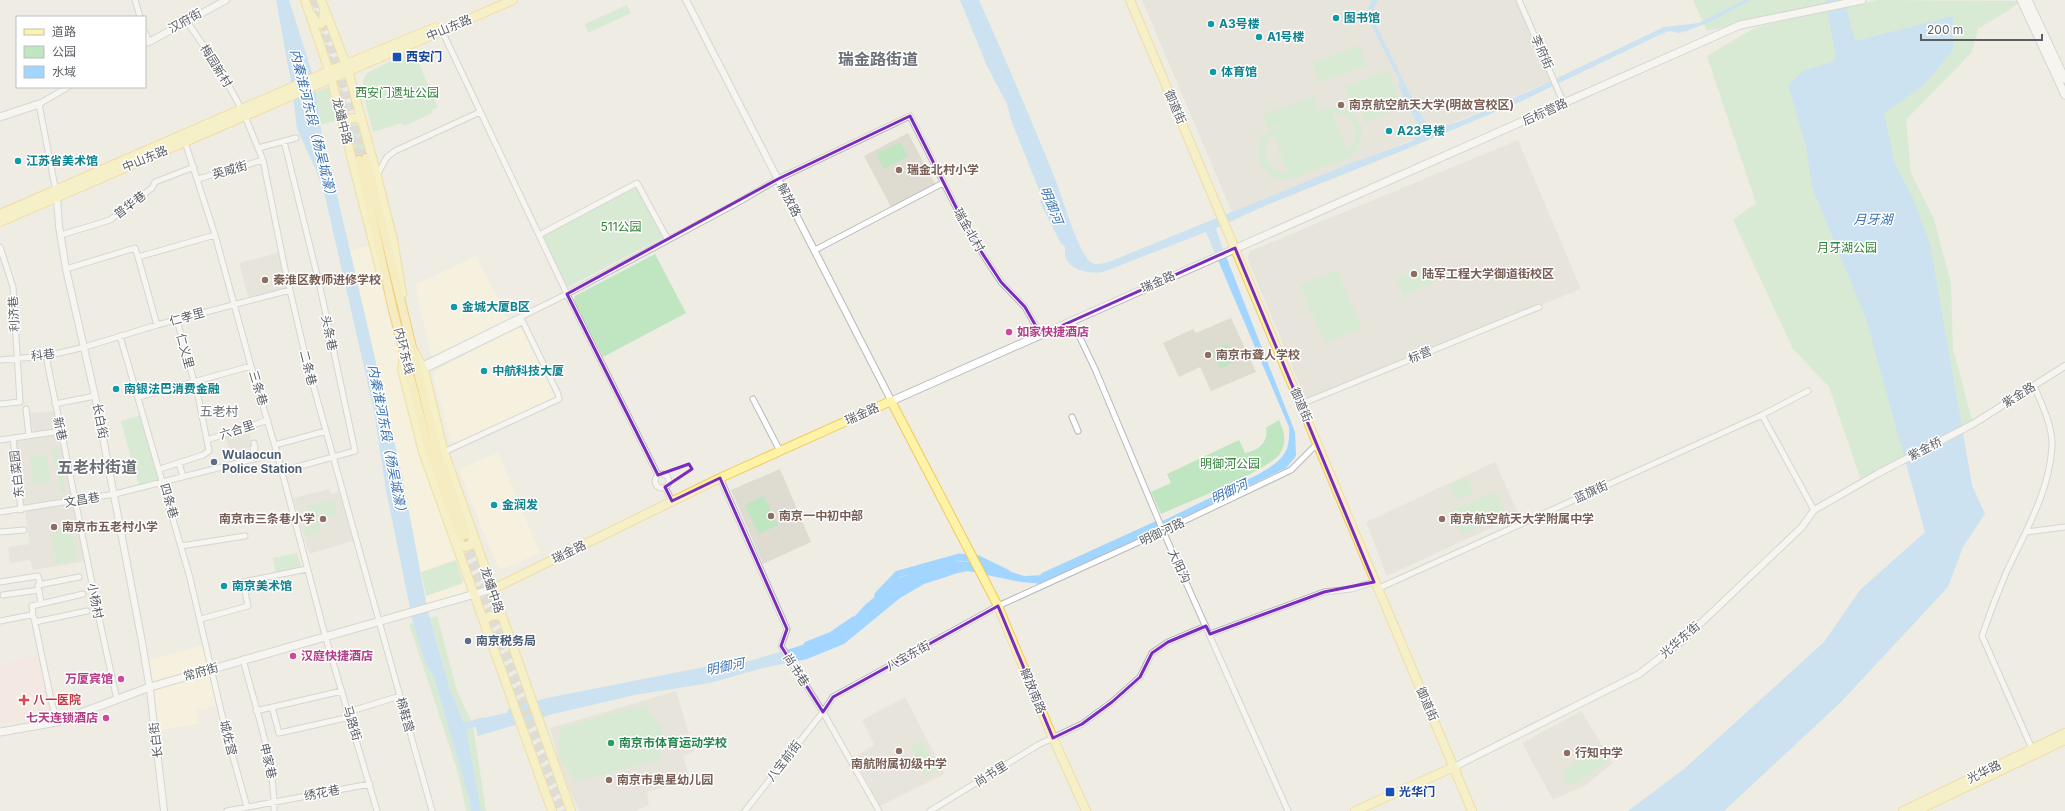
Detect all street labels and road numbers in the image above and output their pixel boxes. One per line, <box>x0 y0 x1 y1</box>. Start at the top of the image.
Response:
street label: 汉府街 <box>165 5 204 36</box>
street label: 中山东路 <box>424 11 474 44</box>
street label: 李府街 <box>1528 32 1557 71</box>
street label: 梅园新村 <box>197 41 236 91</box>
street label: 御道街 <box>1162 87 1189 126</box>
street label: 后标营路 <box>1520 95 1570 128</box>
street label: 龙蟠中路 <box>329 96 356 146</box>
street label: 中山东路 <box>120 142 170 175</box>
street label: 英威街 <box>210 157 249 182</box>
street label: 解放路 <box>774 180 805 219</box>
street label: 普华巷 <box>111 188 149 221</box>
street label: 瑞金北村 <box>951 205 988 255</box>
street label: 瑞金路 <box>1138 268 1177 295</box>
street label: 利济巷 <box>5 296 22 332</box>
street label: 仁孝里 <box>168 305 206 328</box>
street label: 头条巷 <box>318 314 341 352</box>
street label: 内环东线 <box>391 326 418 376</box>
street label: 仁义里 <box>174 332 197 370</box>
street label: 标营 <box>1406 343 1434 366</box>
street label: 科巷 <box>30 346 56 363</box>
street label: 二条巷 <box>297 349 320 387</box>
street label: 三条巷 <box>246 368 271 407</box>
street label: 紫金路 <box>1999 379 2038 410</box>
street label: 御道街 <box>1288 385 1315 424</box>
street label: 瑞金路 <box>842 399 881 428</box>
street label: 长白街 <box>90 402 111 440</box>
street label: 新巷 <box>51 416 70 442</box>
street label: 六合里 <box>217 417 256 442</box>
street label: 紫金桥 <box>1905 434 1944 463</box>
street label: 东白菜园 <box>7 449 26 499</box>
street label: 蓝旗街 <box>1571 477 1610 506</box>
street label: 四条巷 <box>157 481 182 520</box>
street label: 文昌巷 <box>63 489 101 510</box>
street label: 明御河路 <box>1137 515 1187 548</box>
street label: 瑞金路 <box>549 537 588 566</box>
street label: 大阳沟 <box>1165 546 1194 585</box>
street label: 龙蟠中路 <box>478 565 507 615</box>
street label: 小杨村 <box>85 582 106 621</box>
street label: 光华东街 <box>1657 618 1703 661</box>
street label: 八宝东街 <box>883 637 932 674</box>
street label: 尚书巷 <box>780 651 813 689</box>
street label: 常府街 <box>181 659 220 684</box>
street label: 解放南路 <box>1018 666 1049 716</box>
street label: 御道街 <box>1413 684 1442 723</box>
street label: 棉鞋营 <box>393 695 418 734</box>
street label: 马路街 <box>340 703 365 742</box>
street label: 城佐营 <box>217 719 240 757</box>
street label: 长白街 <box>146 721 165 759</box>
street label: 八宝前街 <box>763 737 804 784</box>
street label: 申家巷 <box>257 742 280 780</box>
street label: 光华路 <box>1964 757 2003 786</box>
street label: 尚书里 <box>971 758 1010 789</box>
street label: 绣花巷 <box>303 782 341 803</box>

